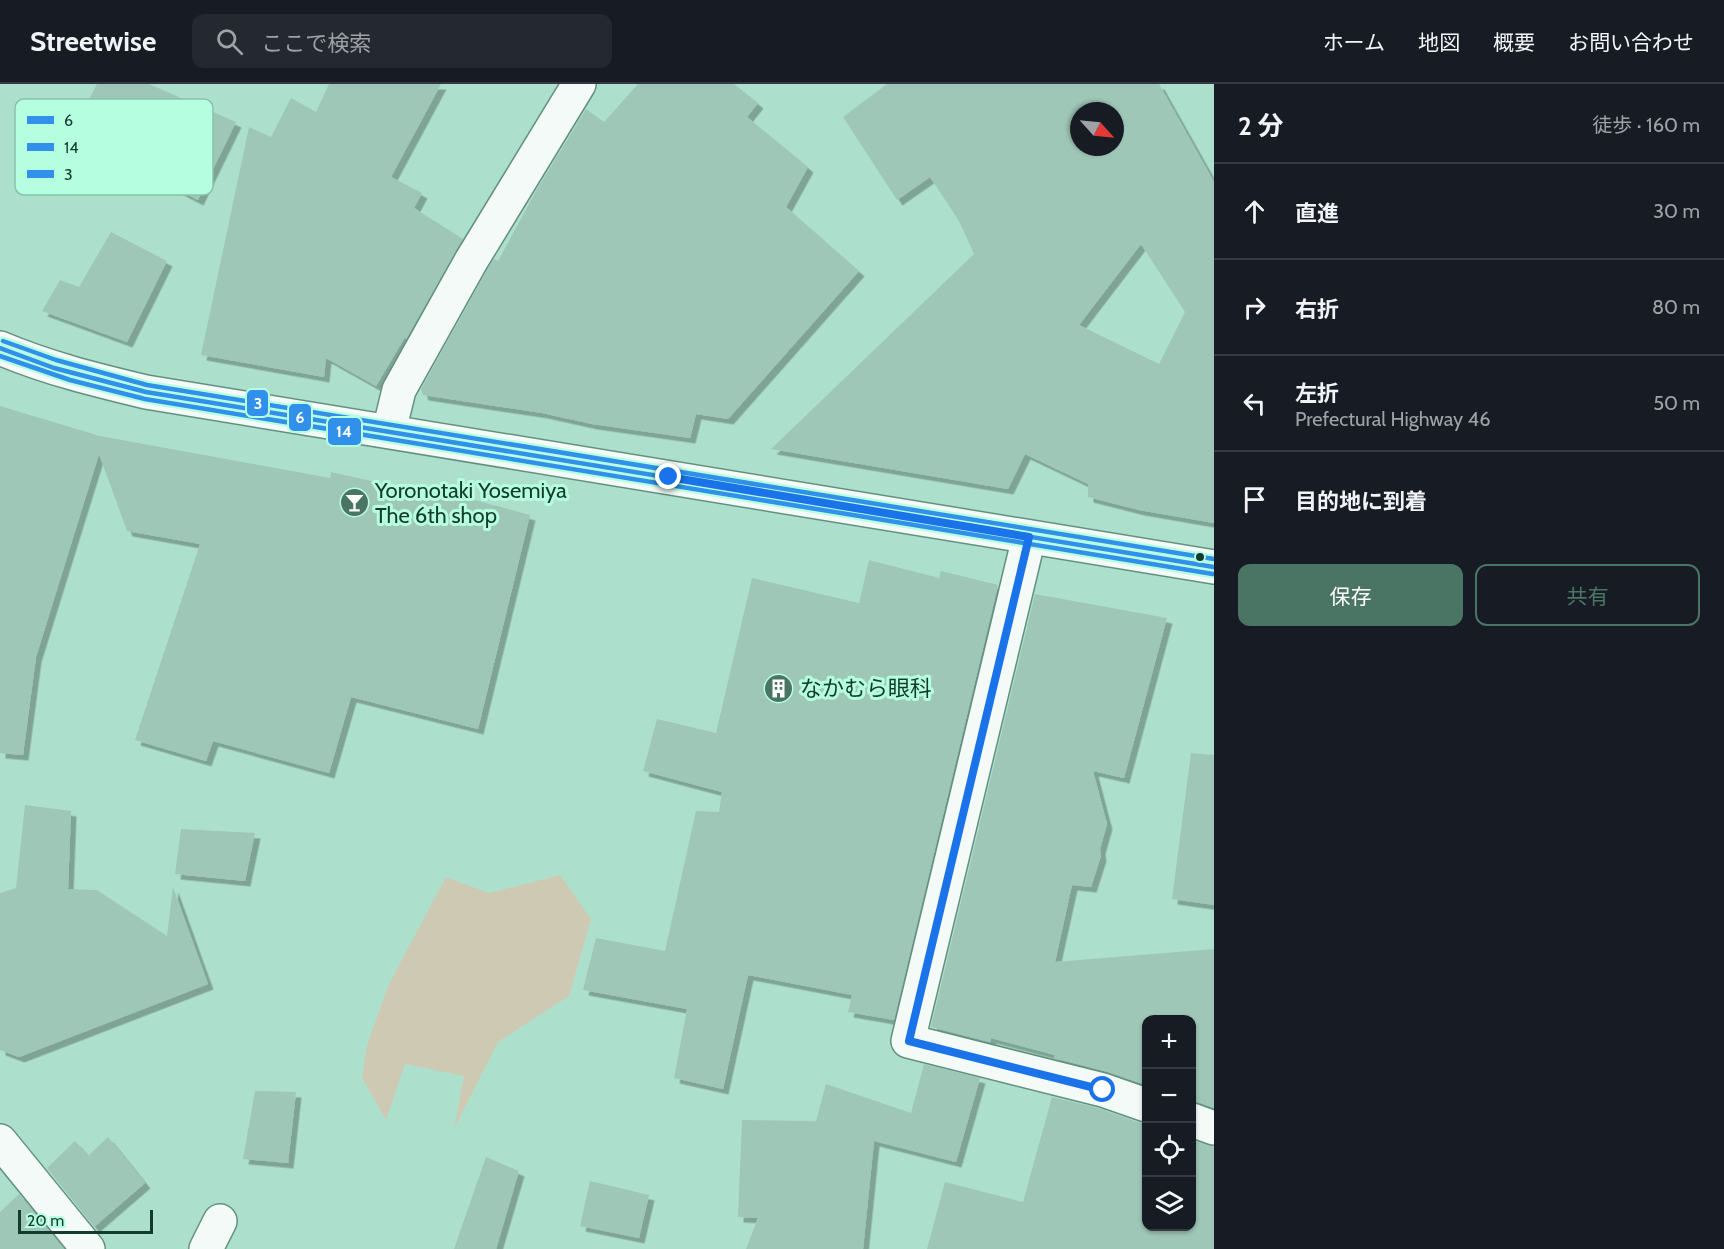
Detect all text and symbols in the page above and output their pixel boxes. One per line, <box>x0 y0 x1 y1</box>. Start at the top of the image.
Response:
search box <box>192 14 612 68</box>
text: Streetwise <box>30 24 156 58</box>
icon: search <box>213 25 246 58</box>
text: ここで検索 <box>261 30 371 57</box>
text: ホーム <box>1323 30 1385 55</box>
text: 地図 <box>1418 30 1460 55</box>
text: 概要 <box>1493 30 1535 55</box>
text: お問い合わせ <box>1568 30 1694 55</box>
legend <box>15 99 213 195</box>
north arrow <box>1070 102 1124 156</box>
text: 2 分 <box>1238 110 1284 142</box>
text: 6 <box>64 111 73 130</box>
text: 徒歩 · 160 m <box>1592 113 1700 137</box>
text: 14 <box>64 138 78 157</box>
text: 3 <box>64 165 73 184</box>
icon: ahead <box>1238 195 1271 228</box>
text: 30 m <box>1653 199 1700 223</box>
text: 直進 <box>1295 200 1339 227</box>
icon: right <box>1238 291 1271 324</box>
text: 80 m <box>1652 295 1700 319</box>
text: 右折 <box>1295 296 1339 323</box>
text: 左折 <box>1295 380 1339 407</box>
icon: left <box>1238 387 1271 420</box>
line badge: 3 <box>246 389 269 417</box>
text: 50 m <box>1653 391 1700 415</box>
text: 3 <box>254 394 262 413</box>
line badge: 6 <box>288 403 312 432</box>
text: Prefectural Highway 46 <box>1295 407 1491 431</box>
text: 6 <box>296 408 305 427</box>
line badge: 14 <box>327 417 362 446</box>
text: 14 <box>336 422 352 441</box>
route end <box>655 463 681 489</box>
place label: Yoronotaki Yosemiya The 6th shop <box>374 477 567 529</box>
icon: arrive <box>1238 483 1271 516</box>
bar icon: Yoronotaki Yosemiya The 6th shop <box>338 487 370 519</box>
text: 目的地に到着 <box>1295 488 1427 515</box>
unlabelled marker <box>1194 551 1206 563</box>
button: 保存 <box>1238 564 1463 626</box>
button: 共有 <box>1475 564 1700 626</box>
building icon: なかむら眼科 <box>763 672 795 704</box>
place label: なかむら眼科 <box>800 675 932 702</box>
map controls <box>1142 1015 1196 1231</box>
button: + <box>1142 1015 1196 1069</box>
button: − <box>1142 1069 1196 1123</box>
route start <box>1089 1076 1115 1102</box>
button: locate <box>1142 1123 1196 1177</box>
button: layers <box>1142 1177 1196 1231</box>
scale bar <box>18 1207 153 1234</box>
text: 20 m <box>27 1211 64 1230</box>

